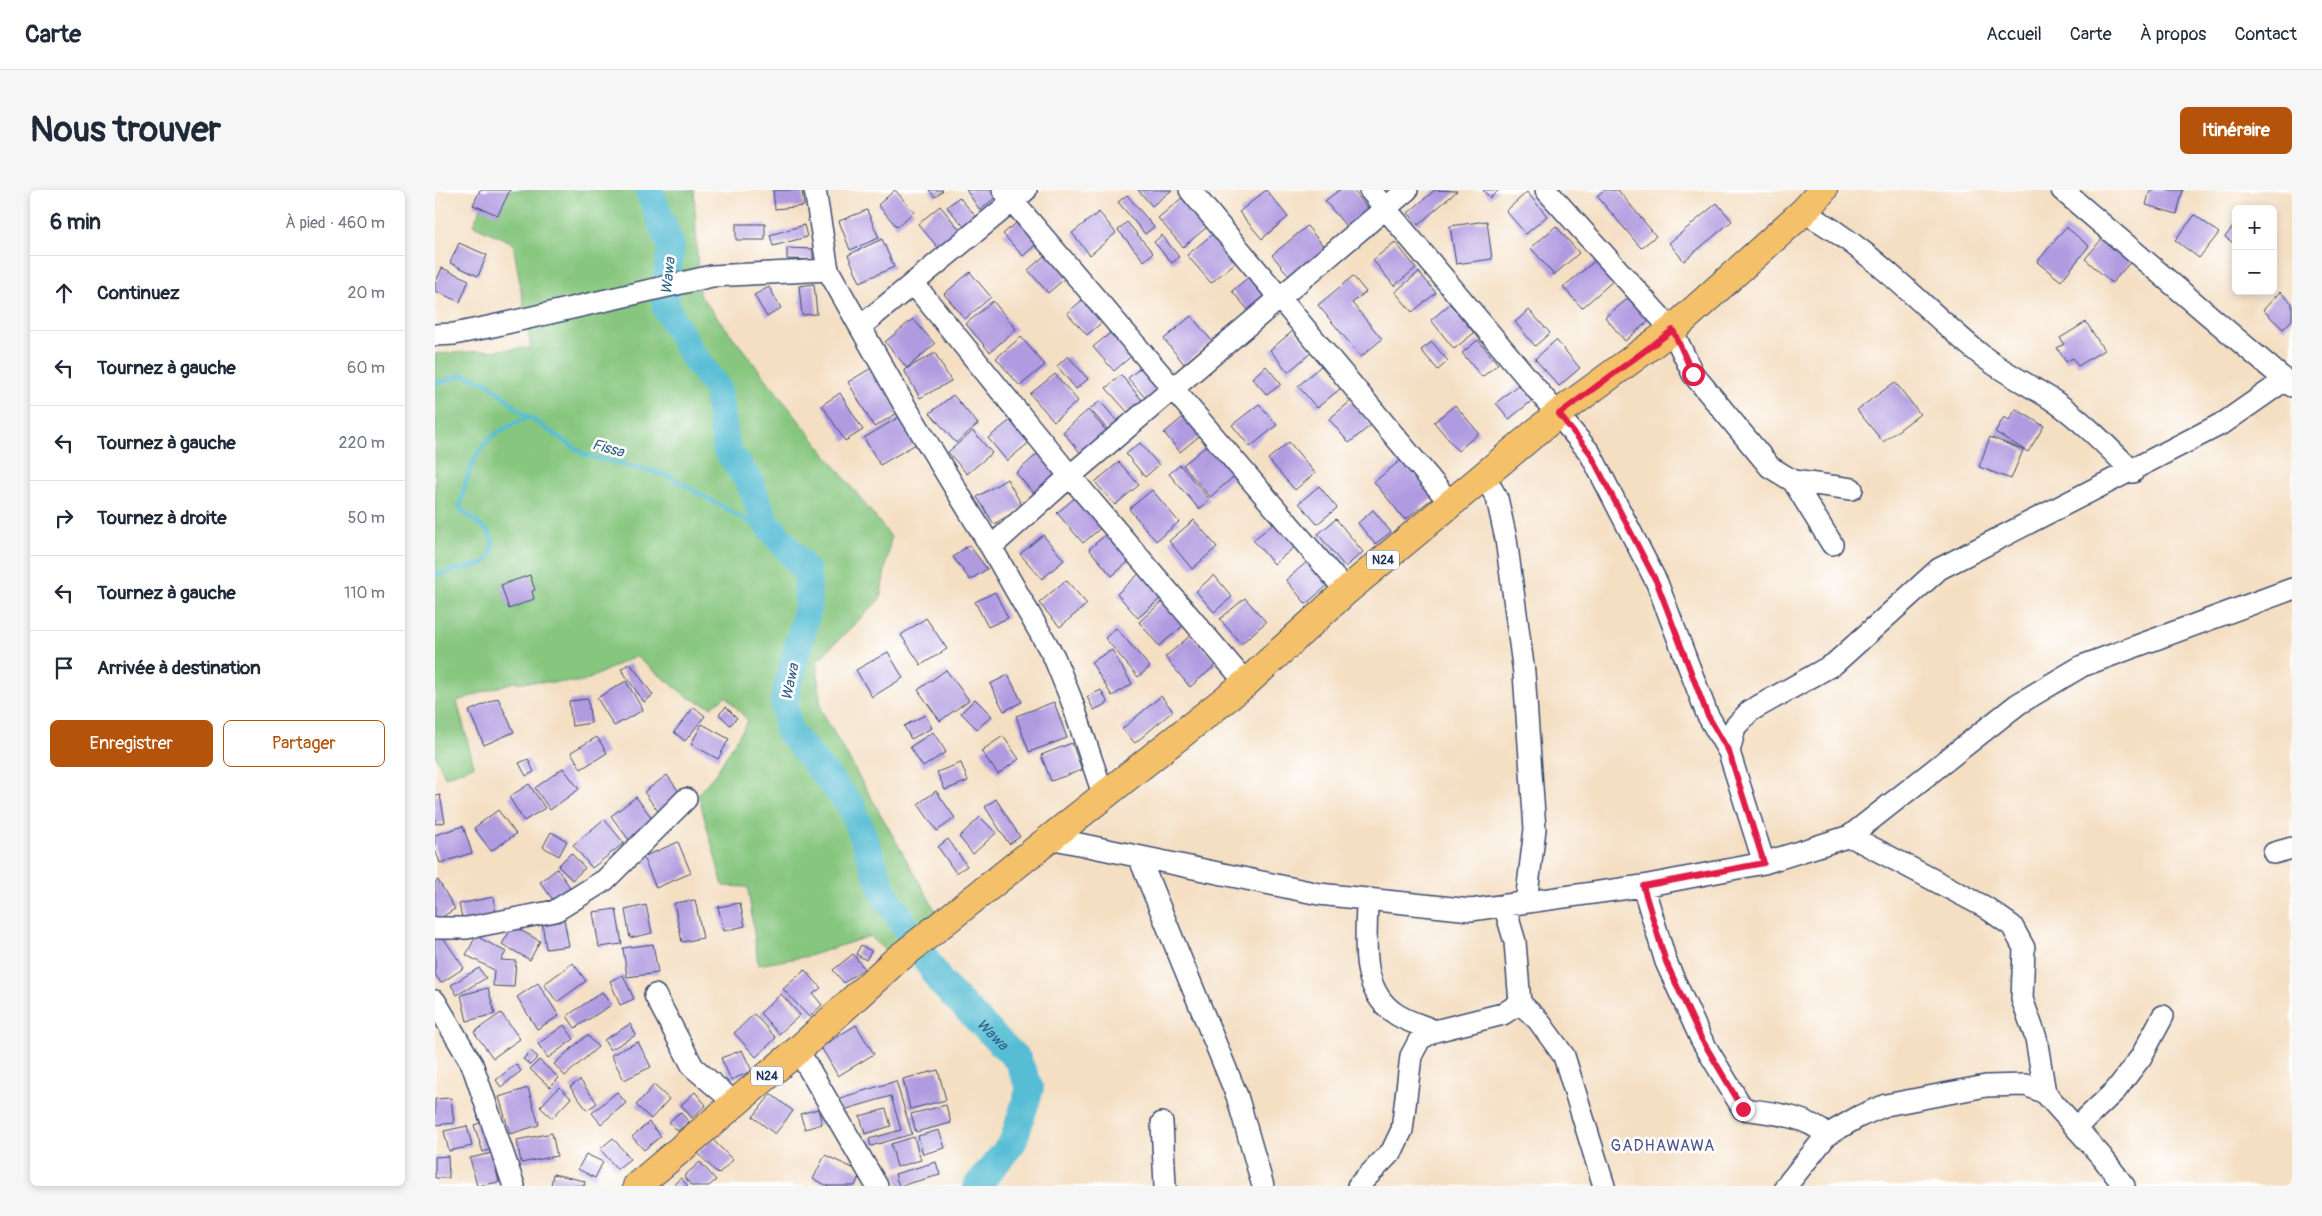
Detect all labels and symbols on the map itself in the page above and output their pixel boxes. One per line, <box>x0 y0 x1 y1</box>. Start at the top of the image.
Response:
water label: Wawa <box>657 256 680 295</box>
route start <box>1682 363 1705 386</box>
water label: Fissa <box>590 435 627 462</box>
road number: N24 <box>1367 550 1399 570</box>
water label: Wawa <box>777 661 804 702</box>
water label: Wawa <box>972 1015 1012 1055</box>
road number: N24 <box>751 1066 783 1086</box>
route end <box>1732 1098 1755 1121</box>
district label: GADHAWAWA <box>1611 1136 1715 1156</box>

